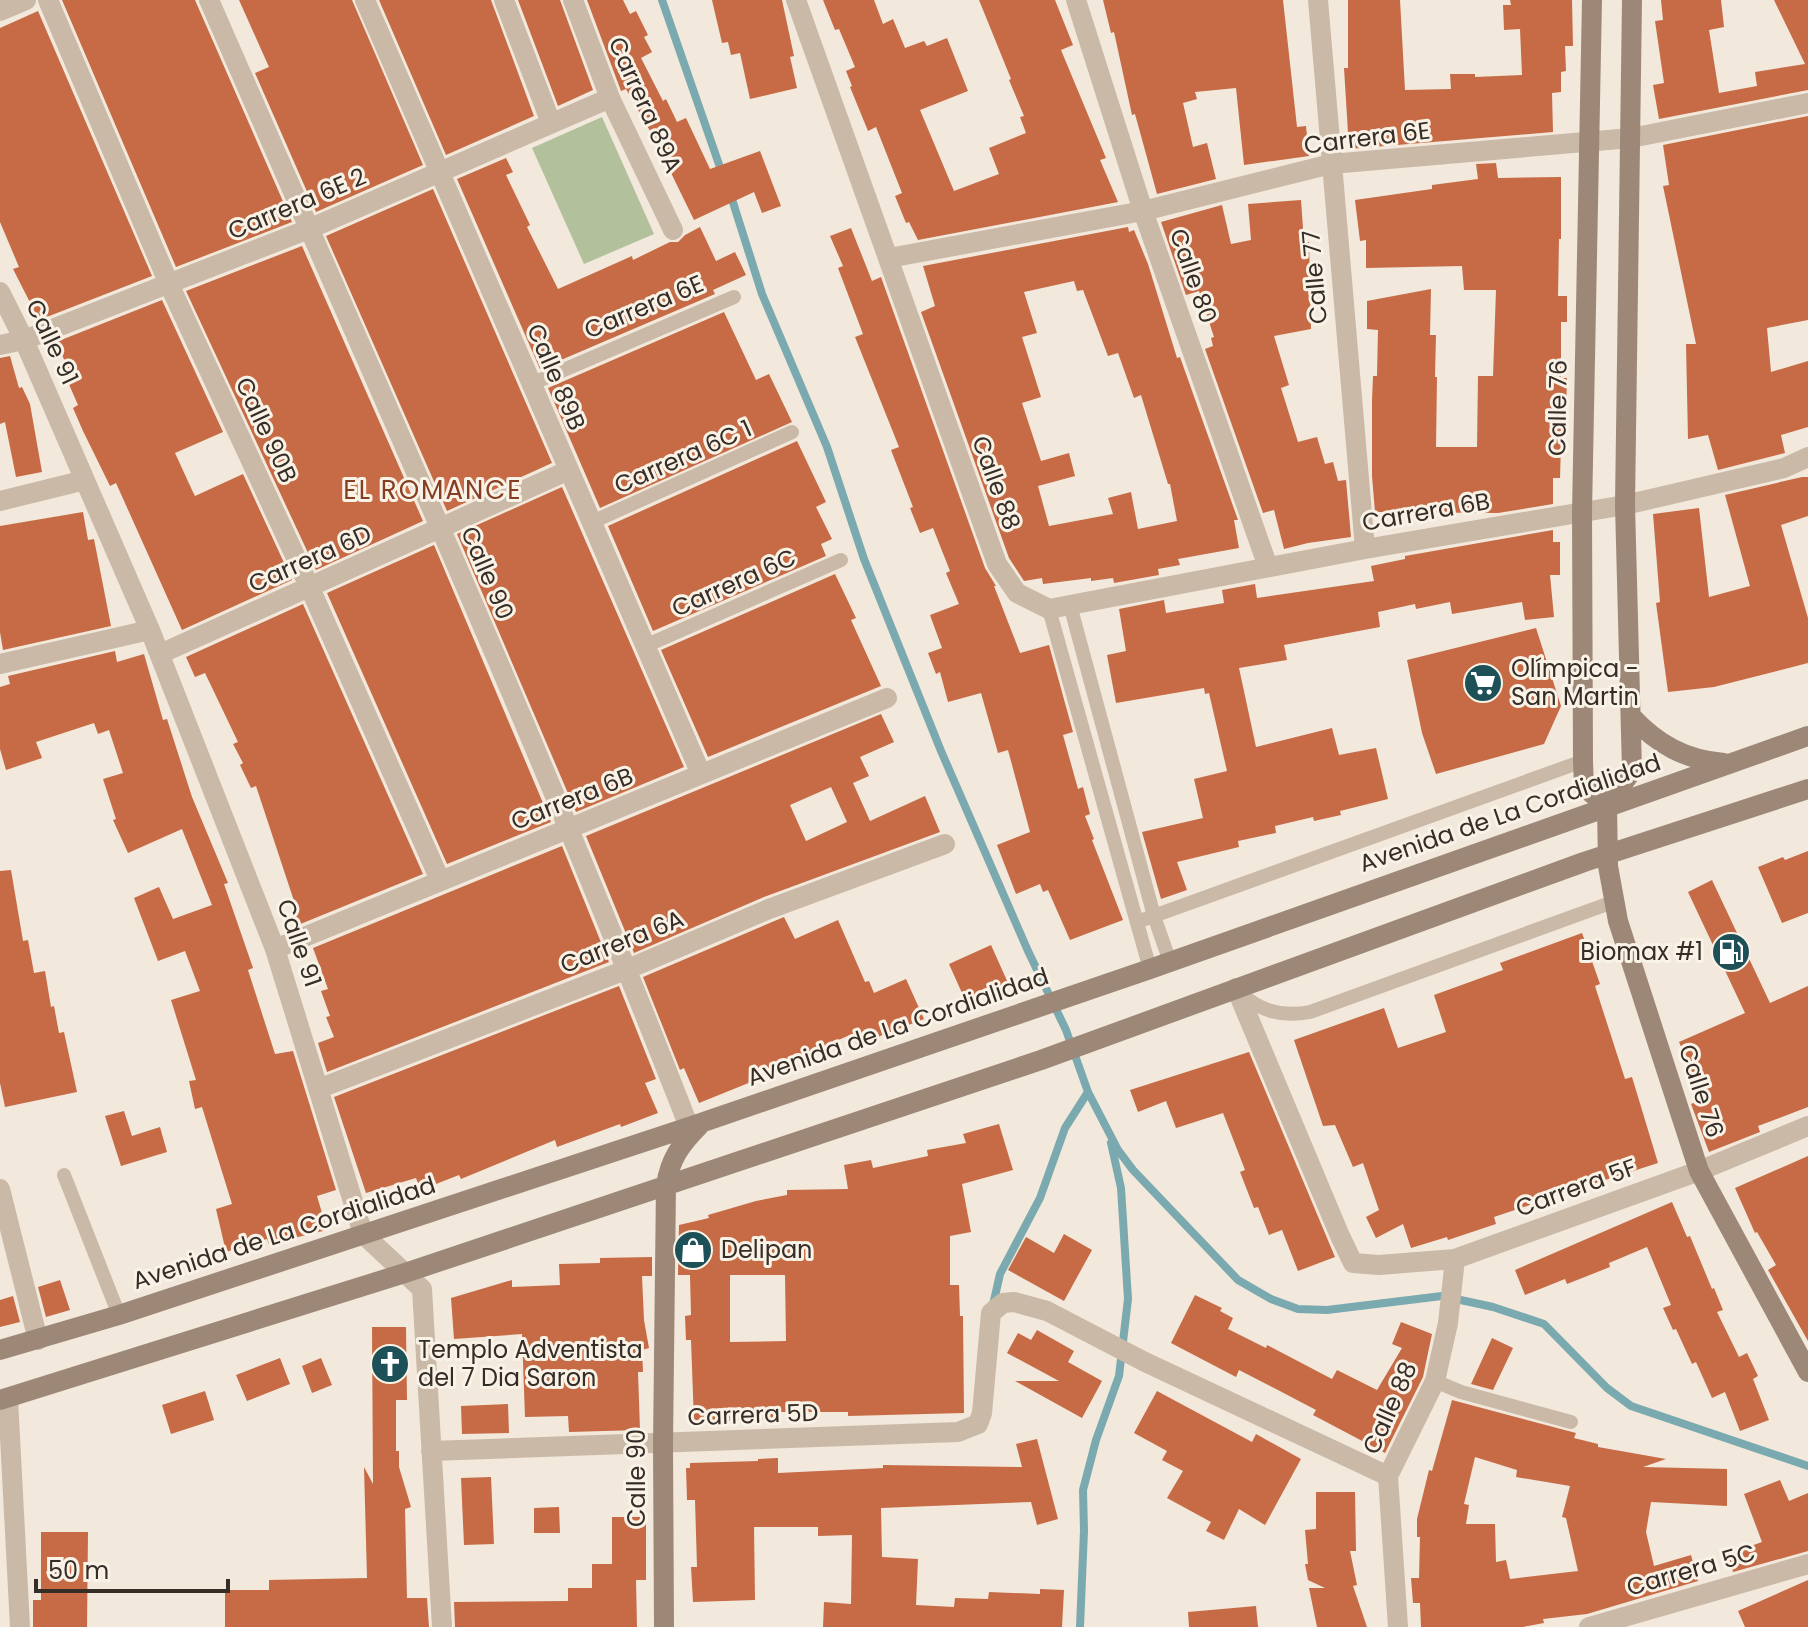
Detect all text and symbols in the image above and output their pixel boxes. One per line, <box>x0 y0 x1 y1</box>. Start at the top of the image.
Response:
street label: Carrera 89A <box>601 32 690 178</box>
street label: Carrera 6E <box>1302 113 1432 162</box>
street label: Carrera 6E 2 <box>223 160 371 247</box>
street label: Calle 80 <box>1162 224 1225 328</box>
street label: Calle 77 <box>1294 229 1335 325</box>
street label: Carrera 6E <box>579 267 709 346</box>
street label: Calle 91 <box>18 294 87 390</box>
street label: Calle 89B <box>519 318 594 435</box>
street label: Calle 76 <box>1540 360 1575 456</box>
street label: Calle 90B <box>228 372 305 488</box>
street label: Carrera 6C 1 <box>609 412 757 502</box>
street label: Calle 88 <box>964 431 1029 535</box>
district label: EL ROMANCE <box>343 472 523 508</box>
street label: Carrera 6B <box>1359 484 1492 539</box>
street label: Carrera 6D <box>243 517 376 600</box>
street label: Calle 90 <box>453 521 522 624</box>
street label: Carrera 6C <box>666 540 801 625</box>
place label: Olímpica - San Martin <box>1511 652 1639 713</box>
supermarket icon: Olímpica - San Martin <box>1462 662 1504 704</box>
street label: Avenida de La Cordialidad <box>1355 745 1665 880</box>
street label: Carrera 6B <box>506 759 638 838</box>
street label: Calle 91 <box>269 895 330 991</box>
street label: Carrera 6A <box>555 902 689 981</box>
fuel station icon: Biomax #1 <box>1710 931 1752 973</box>
place label: Biomax #1 <box>1580 935 1703 968</box>
street label: Avenida de La Cordialidad <box>743 959 1053 1094</box>
street label: Calle 76 <box>1671 1040 1732 1142</box>
street label: Carrera 5F <box>1511 1150 1641 1225</box>
street label: Avenida de La Cordialidad <box>128 1168 440 1297</box>
shop icon: Delipan <box>672 1229 714 1271</box>
place label: Delipan <box>721 1233 812 1266</box>
place label: Templo Adventista del 7 Dia Saron <box>418 1333 643 1394</box>
church icon: Templo Adventista del 7 Dia Saron <box>369 1343 411 1385</box>
street label: Calle 88 <box>1355 1356 1425 1459</box>
street label: Carrera 5D <box>687 1396 819 1433</box>
street label: Calle 90 <box>620 1429 653 1527</box>
street label: Carrera 5C <box>1623 1535 1759 1604</box>
scale bar <box>36 1543 228 1593</box>
text: 50 m <box>48 1554 109 1587</box>

